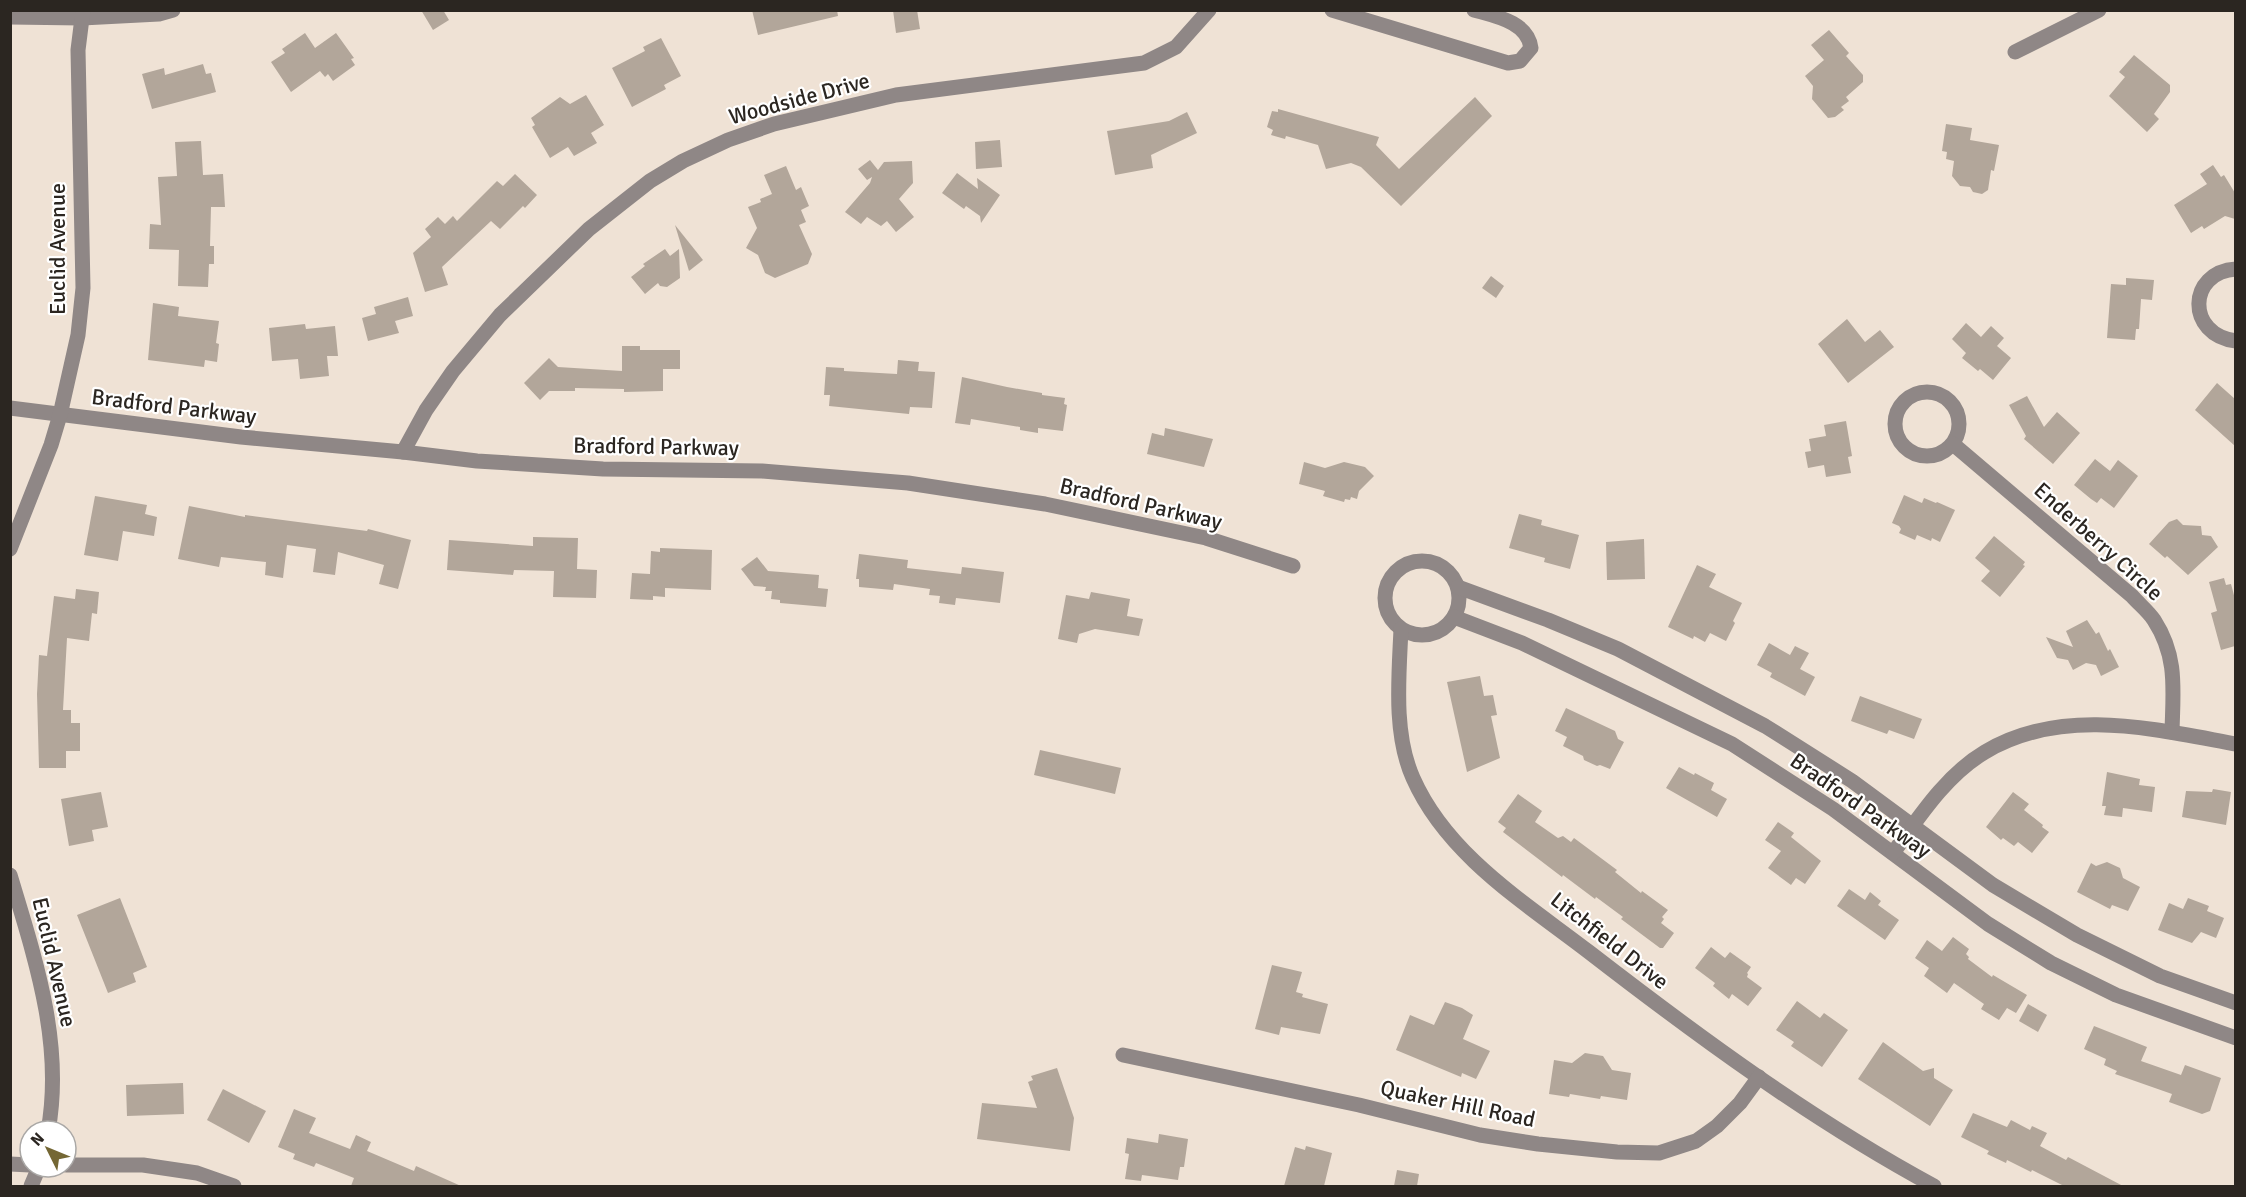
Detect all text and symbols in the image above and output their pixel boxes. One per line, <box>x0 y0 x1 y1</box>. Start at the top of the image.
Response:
street label: Woodside Drive <box>726 67 873 130</box>
street label: Euclid Avenue <box>44 183 71 315</box>
street label: Bradford Parkway <box>90 383 259 430</box>
street label: Bradford Parkway <box>573 432 740 461</box>
street label: Bradford Parkway <box>1057 472 1225 535</box>
street label: Enderberry Circle <box>2029 476 2169 606</box>
street label: Bradford Parkway <box>1785 747 1937 864</box>
street label: Litchfield Drive <box>1545 886 1674 995</box>
street label: Euclid Avenue <box>26 895 83 1030</box>
street label: Quaker Hill Road <box>1378 1074 1538 1133</box>
north arrow <box>18 1119 78 1179</box>
text: N <box>27 1129 49 1150</box>

